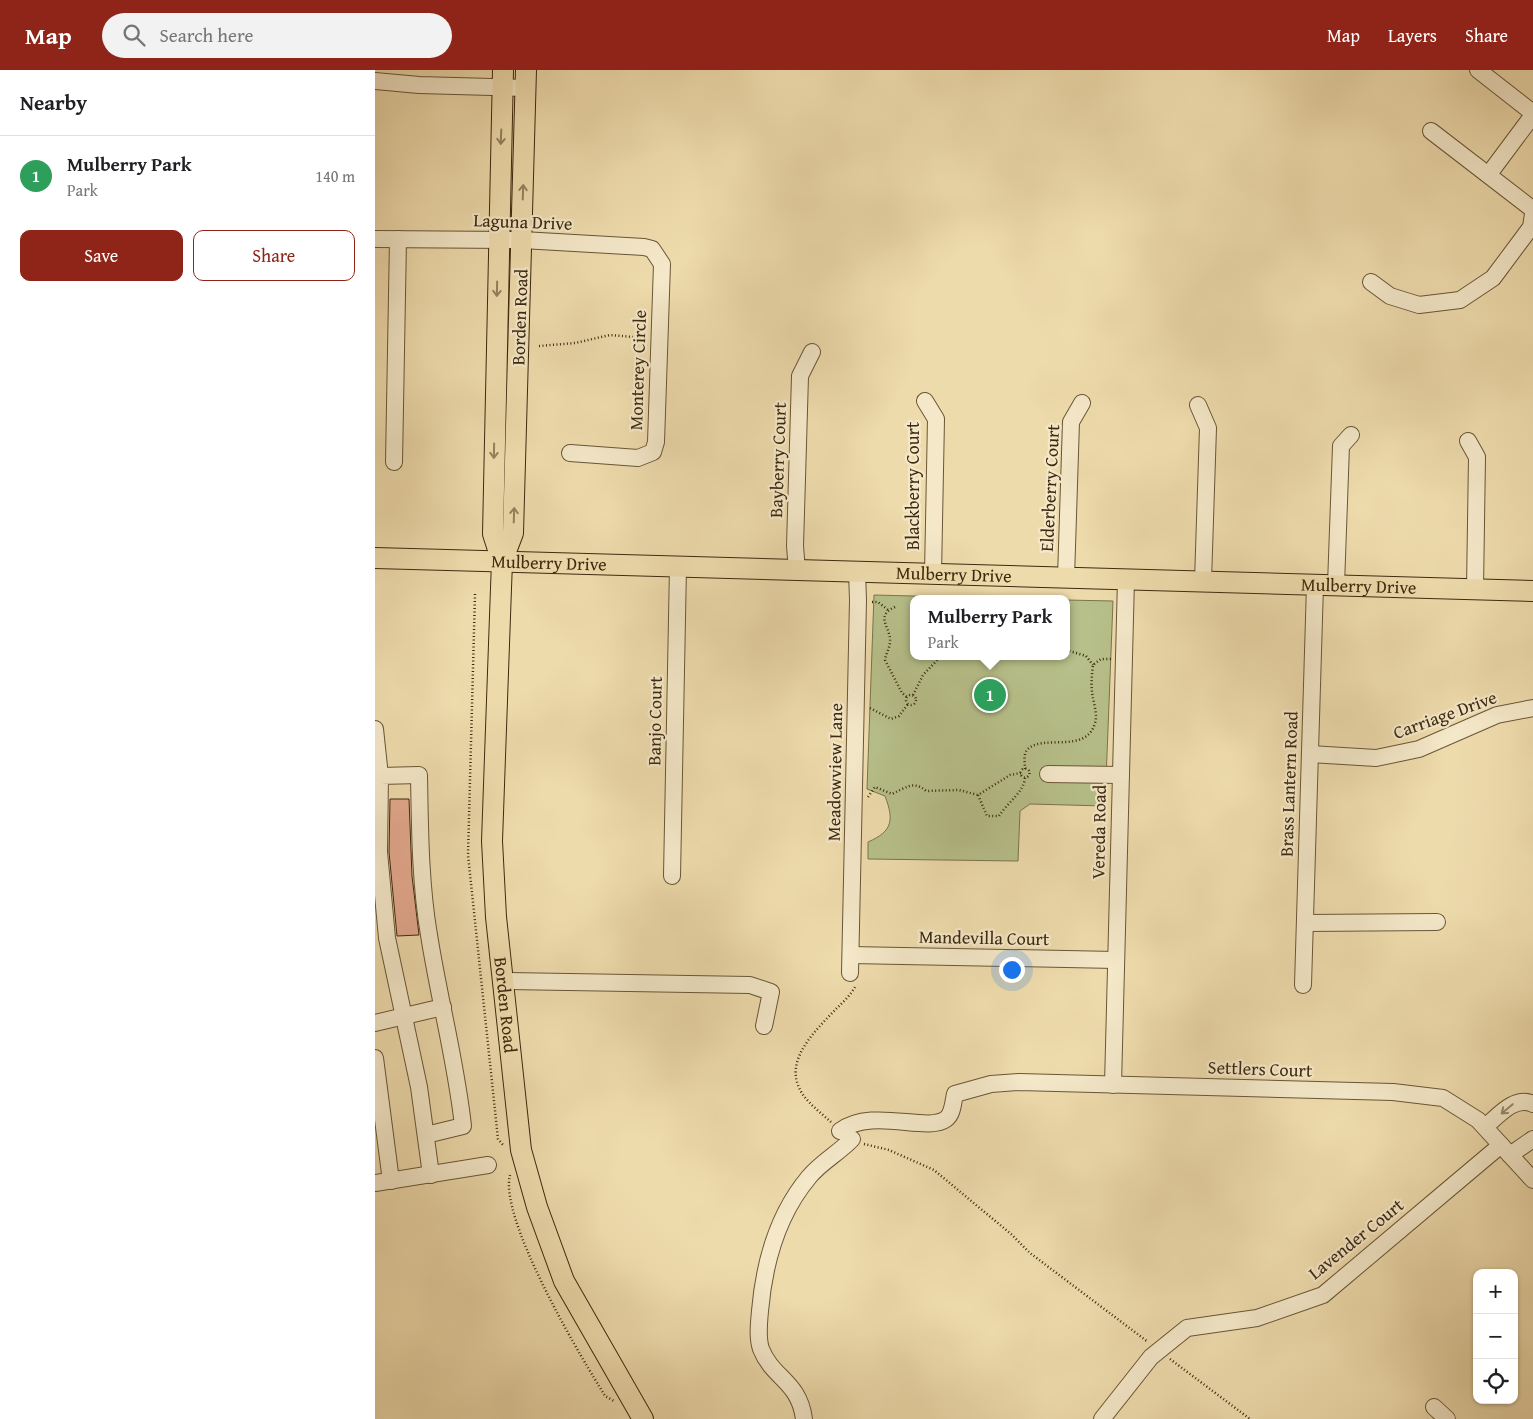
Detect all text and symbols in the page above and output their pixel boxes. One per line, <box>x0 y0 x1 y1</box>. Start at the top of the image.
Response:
search box <box>102 13 452 58</box>
text: Map <box>25 18 72 53</box>
icon: search <box>120 21 148 49</box>
text: Search here <box>160 21 253 49</box>
text: Map <box>1327 22 1360 49</box>
text: Layers <box>1388 22 1437 49</box>
text: Share <box>1465 22 1508 49</box>
text: Nearby <box>20 87 87 118</box>
one-way arrow <box>497 128 506 144</box>
text: Mulberry Park <box>67 150 192 178</box>
text: 1 <box>32 164 40 188</box>
text: 140 m <box>315 164 355 188</box>
text: Park <box>67 178 98 202</box>
one-way arrow <box>518 184 527 200</box>
street label: Laguna Drive <box>473 206 573 237</box>
button: Save <box>20 230 183 281</box>
button: Share <box>193 230 355 281</box>
street label: Borden Road <box>504 268 535 366</box>
one-way arrow <box>492 280 502 297</box>
street label: Monterey Circle <box>622 309 653 431</box>
street label: Bayberry Court <box>762 401 793 518</box>
street label: Blackberry Court <box>899 421 926 550</box>
street label: Elderberry Court <box>1033 423 1066 552</box>
one-way arrow <box>489 442 499 459</box>
one-way arrow <box>509 508 519 524</box>
street label: Mulberry Drive <box>491 547 607 578</box>
street label: Mulberry Drive <box>896 559 1012 589</box>
street label: Mulberry Drive <box>1300 570 1417 601</box>
popup <box>910 595 1070 660</box>
text: Mulberry Park <box>928 602 1052 630</box>
text: Park <box>928 630 959 654</box>
street label: Banjo Court <box>640 675 669 766</box>
pin: 1 <box>974 676 1006 714</box>
street label: Carriage Drive <box>1389 683 1500 746</box>
street label: Meadowview Lane <box>820 703 849 841</box>
street label: Brass Lantern Road <box>1272 710 1305 857</box>
street label: Vereda Road <box>1084 784 1113 879</box>
street label: Mandevilla Court <box>919 923 1050 952</box>
street label: Borden Road <box>487 956 525 1055</box>
your location <box>999 957 1025 983</box>
street label: Settlers Court <box>1207 1053 1313 1084</box>
one-way arrow <box>1501 1103 1514 1114</box>
street label: Lavender Court <box>1302 1191 1410 1286</box>
map controls <box>1473 1269 1518 1404</box>
button: + <box>1473 1269 1518 1314</box>
button: − <box>1473 1314 1518 1359</box>
button: locate <box>1473 1359 1518 1404</box>

